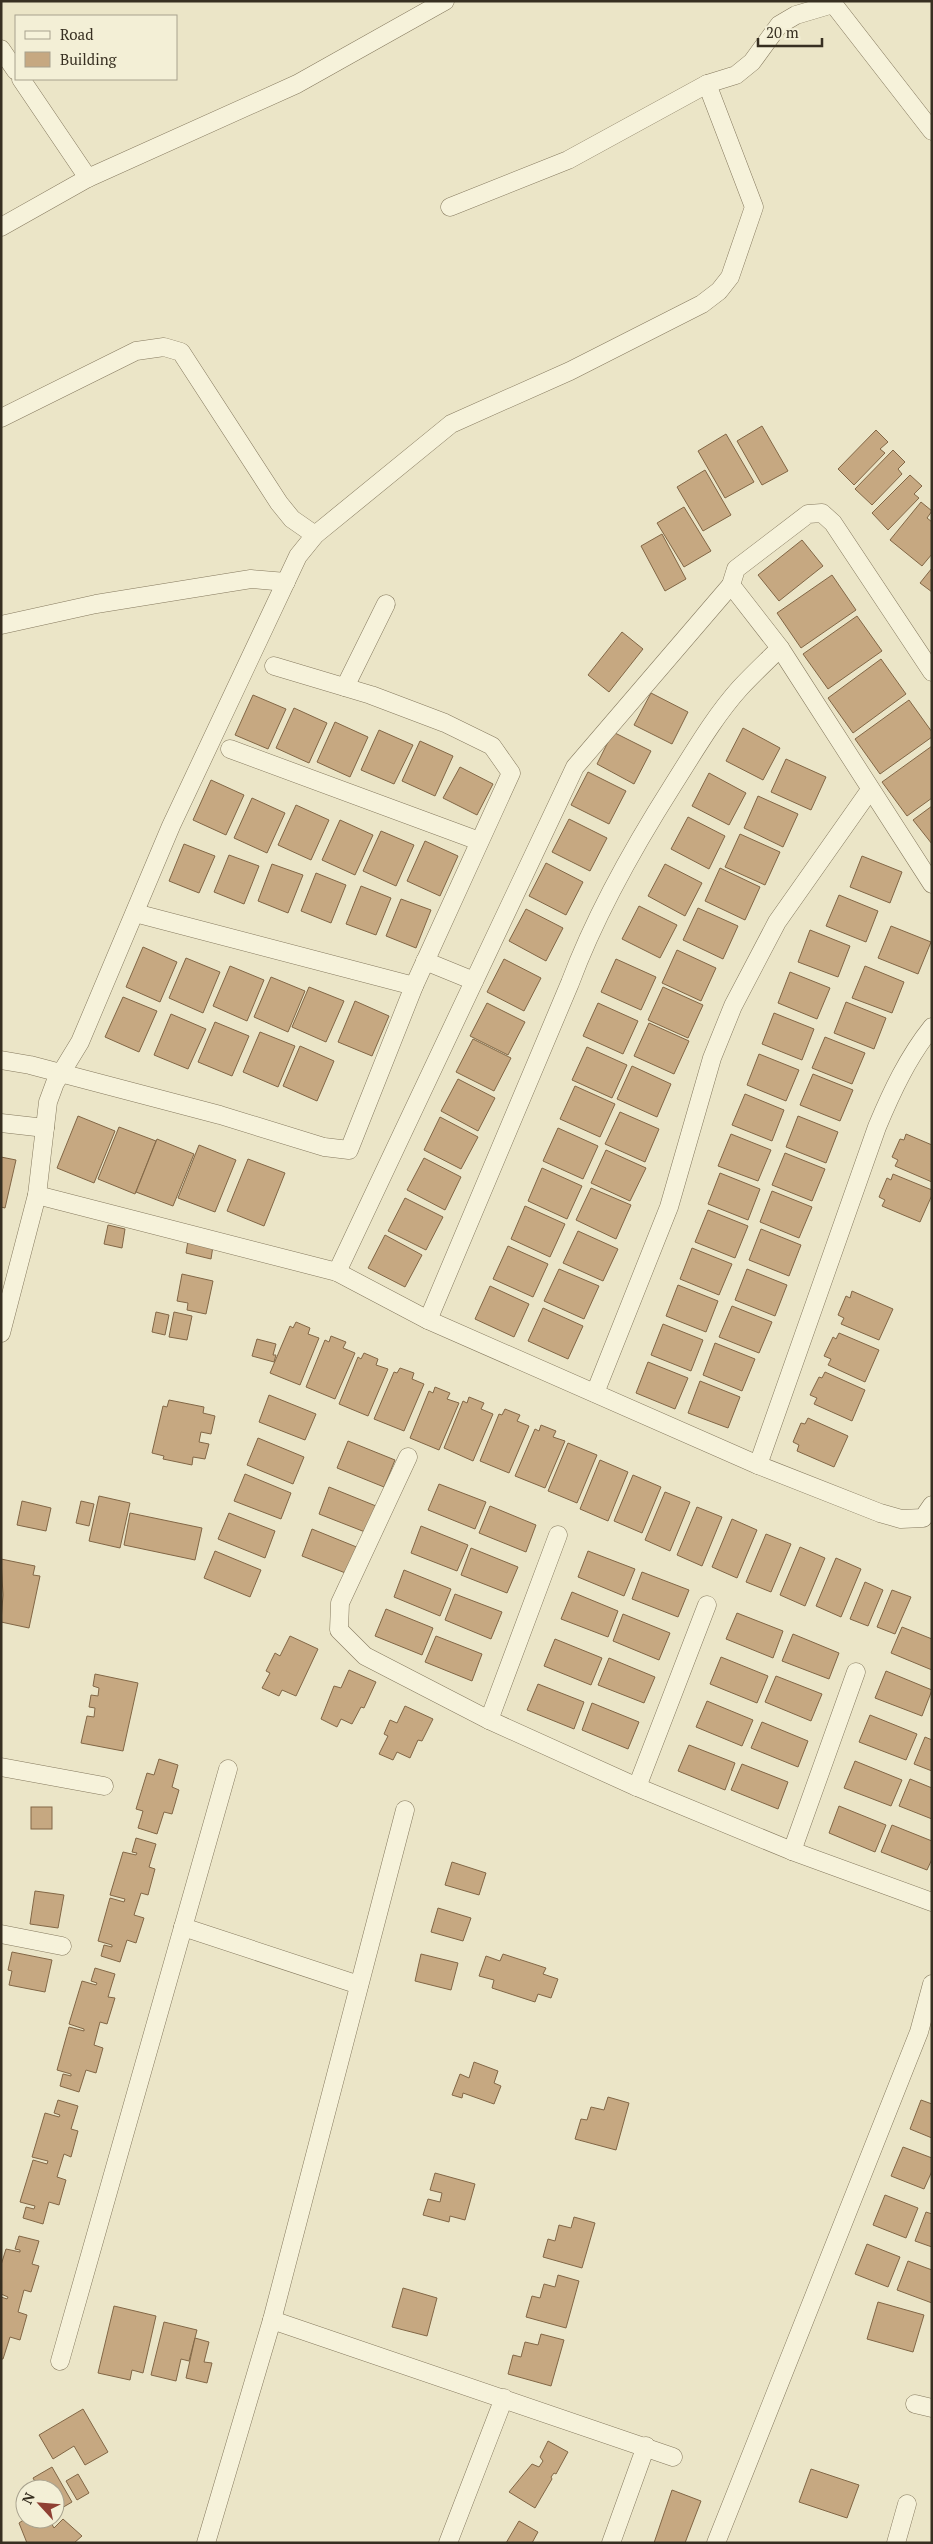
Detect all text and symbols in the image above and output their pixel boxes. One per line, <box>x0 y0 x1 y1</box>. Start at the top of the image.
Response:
legend <box>15 15 178 80</box>
scale bar <box>758 15 822 47</box>
text: 20 m <box>766 22 799 42</box>
text: Road <box>60 24 93 44</box>
text: Building <box>60 49 118 69</box>
north arrow <box>15 2479 65 2529</box>
text: N <box>17 2489 39 2507</box>

